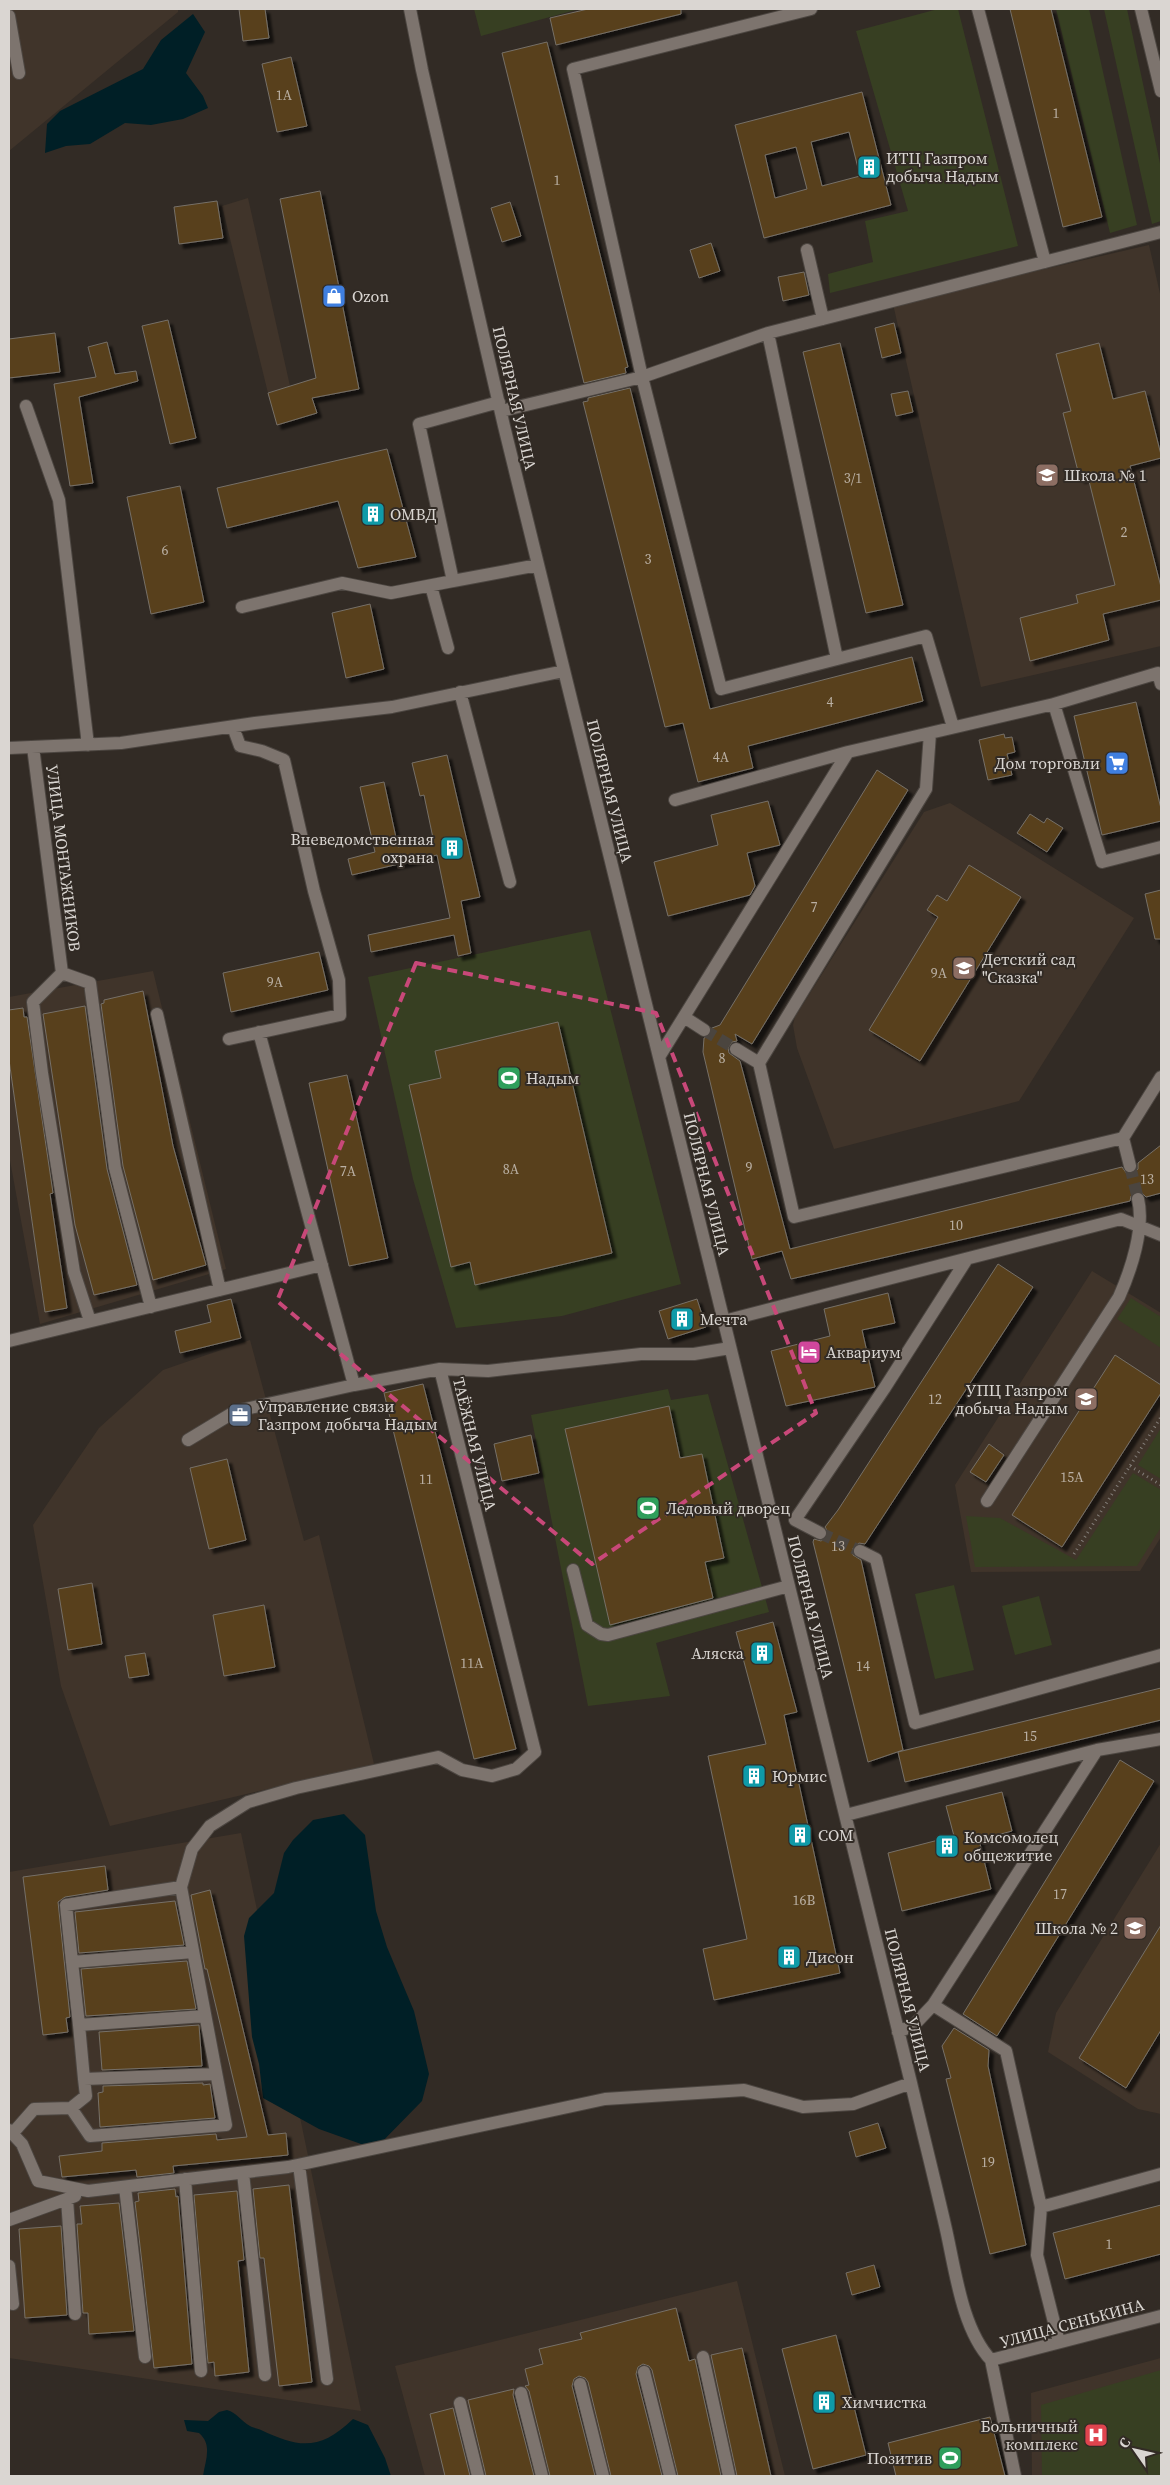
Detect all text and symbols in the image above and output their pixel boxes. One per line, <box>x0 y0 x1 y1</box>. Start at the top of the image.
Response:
house number: 1А <box>276 85 293 105</box>
house number: 1 <box>1053 103 1060 123</box>
place label: ИТЦ Газпром добыча Надым <box>886 147 999 187</box>
building icon: ИТЦ Газпром добыча Надым <box>856 154 882 180</box>
house number: 1 <box>554 170 561 190</box>
shop icon: Ozon <box>321 283 347 309</box>
place label: Ozon <box>352 285 389 307</box>
street label: ПОЛЯРНАЯ УЛИЦА <box>488 324 542 472</box>
school or university icon: Школа № 1 <box>1034 462 1060 488</box>
place label: Школа № 1 <box>1064 464 1147 486</box>
house number: 3/1 <box>844 468 862 488</box>
building icon: ОМВД <box>360 501 386 527</box>
place label: ОМВД <box>390 503 437 525</box>
house number: 2 <box>1121 522 1128 542</box>
house number: 6 <box>162 540 169 560</box>
house number: 3 <box>645 549 652 569</box>
house number: 4 <box>827 692 834 712</box>
street label: ПОЛЯРНАЯ УЛИЦА <box>582 717 639 865</box>
house number: 4А <box>713 747 730 767</box>
supermarket icon: Дом торговли <box>1104 750 1130 776</box>
place label: Дом торговли <box>995 752 1100 774</box>
street label: УЛИЦА МОНТАЖНИКОВ <box>42 764 86 952</box>
place label: Вневедомственная охрана <box>291 828 435 868</box>
building icon: Вневедомственная охрана <box>439 835 465 861</box>
house number: 7 <box>811 897 818 917</box>
place label: Детский сад "Сказка" <box>982 948 1076 988</box>
school or university icon: Детский сад "Сказка" <box>951 955 977 981</box>
house number: 9А <box>931 963 948 983</box>
house number: 9А <box>267 972 284 992</box>
house number: 8 <box>719 1048 726 1068</box>
sports icon: Надым <box>496 1065 522 1091</box>
place label: Надым <box>526 1067 580 1089</box>
street label: ПОЛЯРНАЯ УЛИЦА <box>679 1110 736 1258</box>
house number: 9 <box>746 1157 753 1177</box>
house number: 8А <box>503 1159 520 1179</box>
house number: 7А <box>340 1161 357 1181</box>
house number: 13 <box>1140 1169 1154 1189</box>
house number: 10 <box>949 1215 963 1235</box>
building icon: Мечта <box>669 1306 695 1332</box>
place label: Мечта <box>700 1308 748 1330</box>
hotel icon: Аквариум <box>796 1339 822 1365</box>
place label: Аквариум <box>826 1341 901 1363</box>
street label: ТАЁЖНАЯ УЛИЦА <box>448 1375 502 1513</box>
place label: УПЦ Газпром добыча Надым <box>955 1379 1068 1419</box>
school or university icon: УПЦ Газпром добыча Надым <box>1073 1386 1099 1412</box>
house number: 12 <box>928 1389 942 1409</box>
place label: Управление связи Газпром добыча Надым <box>258 1395 438 1435</box>
office icon: Управление связи Газпром добыча Надым <box>227 1402 253 1428</box>
house number: 15А <box>1060 1467 1084 1487</box>
house number: 11 <box>419 1469 433 1489</box>
sports icon: Ледовый дворец <box>635 1495 661 1521</box>
place label: Ледовый дворец <box>666 1497 790 1519</box>
street label: ПОЛЯРНАЯ УЛИЦА <box>783 1533 840 1681</box>
house number: 13 <box>831 1536 845 1556</box>
building icon: Аляска <box>749 1640 775 1666</box>
place label: Аляска <box>691 1642 745 1664</box>
house number: 11А <box>460 1653 484 1673</box>
house number: 14 <box>856 1656 870 1676</box>
house number: 15 <box>1023 1726 1037 1746</box>
building icon: Юрмис <box>741 1763 767 1789</box>
place label: Юрмис <box>772 1765 827 1787</box>
building icon: СОМ <box>787 1822 813 1848</box>
place label: СОМ <box>818 1824 854 1846</box>
place label: Комсомолец общежитие <box>964 1826 1058 1866</box>
building icon: Комсомолец общежитие <box>934 1833 960 1859</box>
house number: 17 <box>1053 1884 1067 1904</box>
house number: 16В <box>793 1890 816 1910</box>
school or university icon: Школа № 2 <box>1122 1915 1148 1941</box>
place label: Школа № 2 <box>1035 1917 1118 1939</box>
street label: ПОЛЯРНАЯ УЛИЦА <box>880 1926 937 2074</box>
building icon: Дисон <box>776 1944 802 1970</box>
place label: Дисон <box>806 1946 854 1968</box>
house number: 19 <box>981 2152 995 2172</box>
house number: 1 <box>1106 2234 1113 2254</box>
street label: УЛИЦА СЕНЬКИНА <box>997 2293 1147 2353</box>
building icon: Химчистка <box>811 2389 837 2415</box>
place label: Химчистка <box>842 2391 927 2413</box>
place label: Больничный комплекс <box>981 2415 1078 2455</box>
hospital icon: Больничный комплекс <box>1083 2422 1109 2448</box>
north arrow <box>1110 2425 1160 2475</box>
text: С <box>1113 2433 1135 2452</box>
sports icon: Позитив <box>937 2445 963 2471</box>
place label: Позитив <box>867 2447 932 2469</box>

